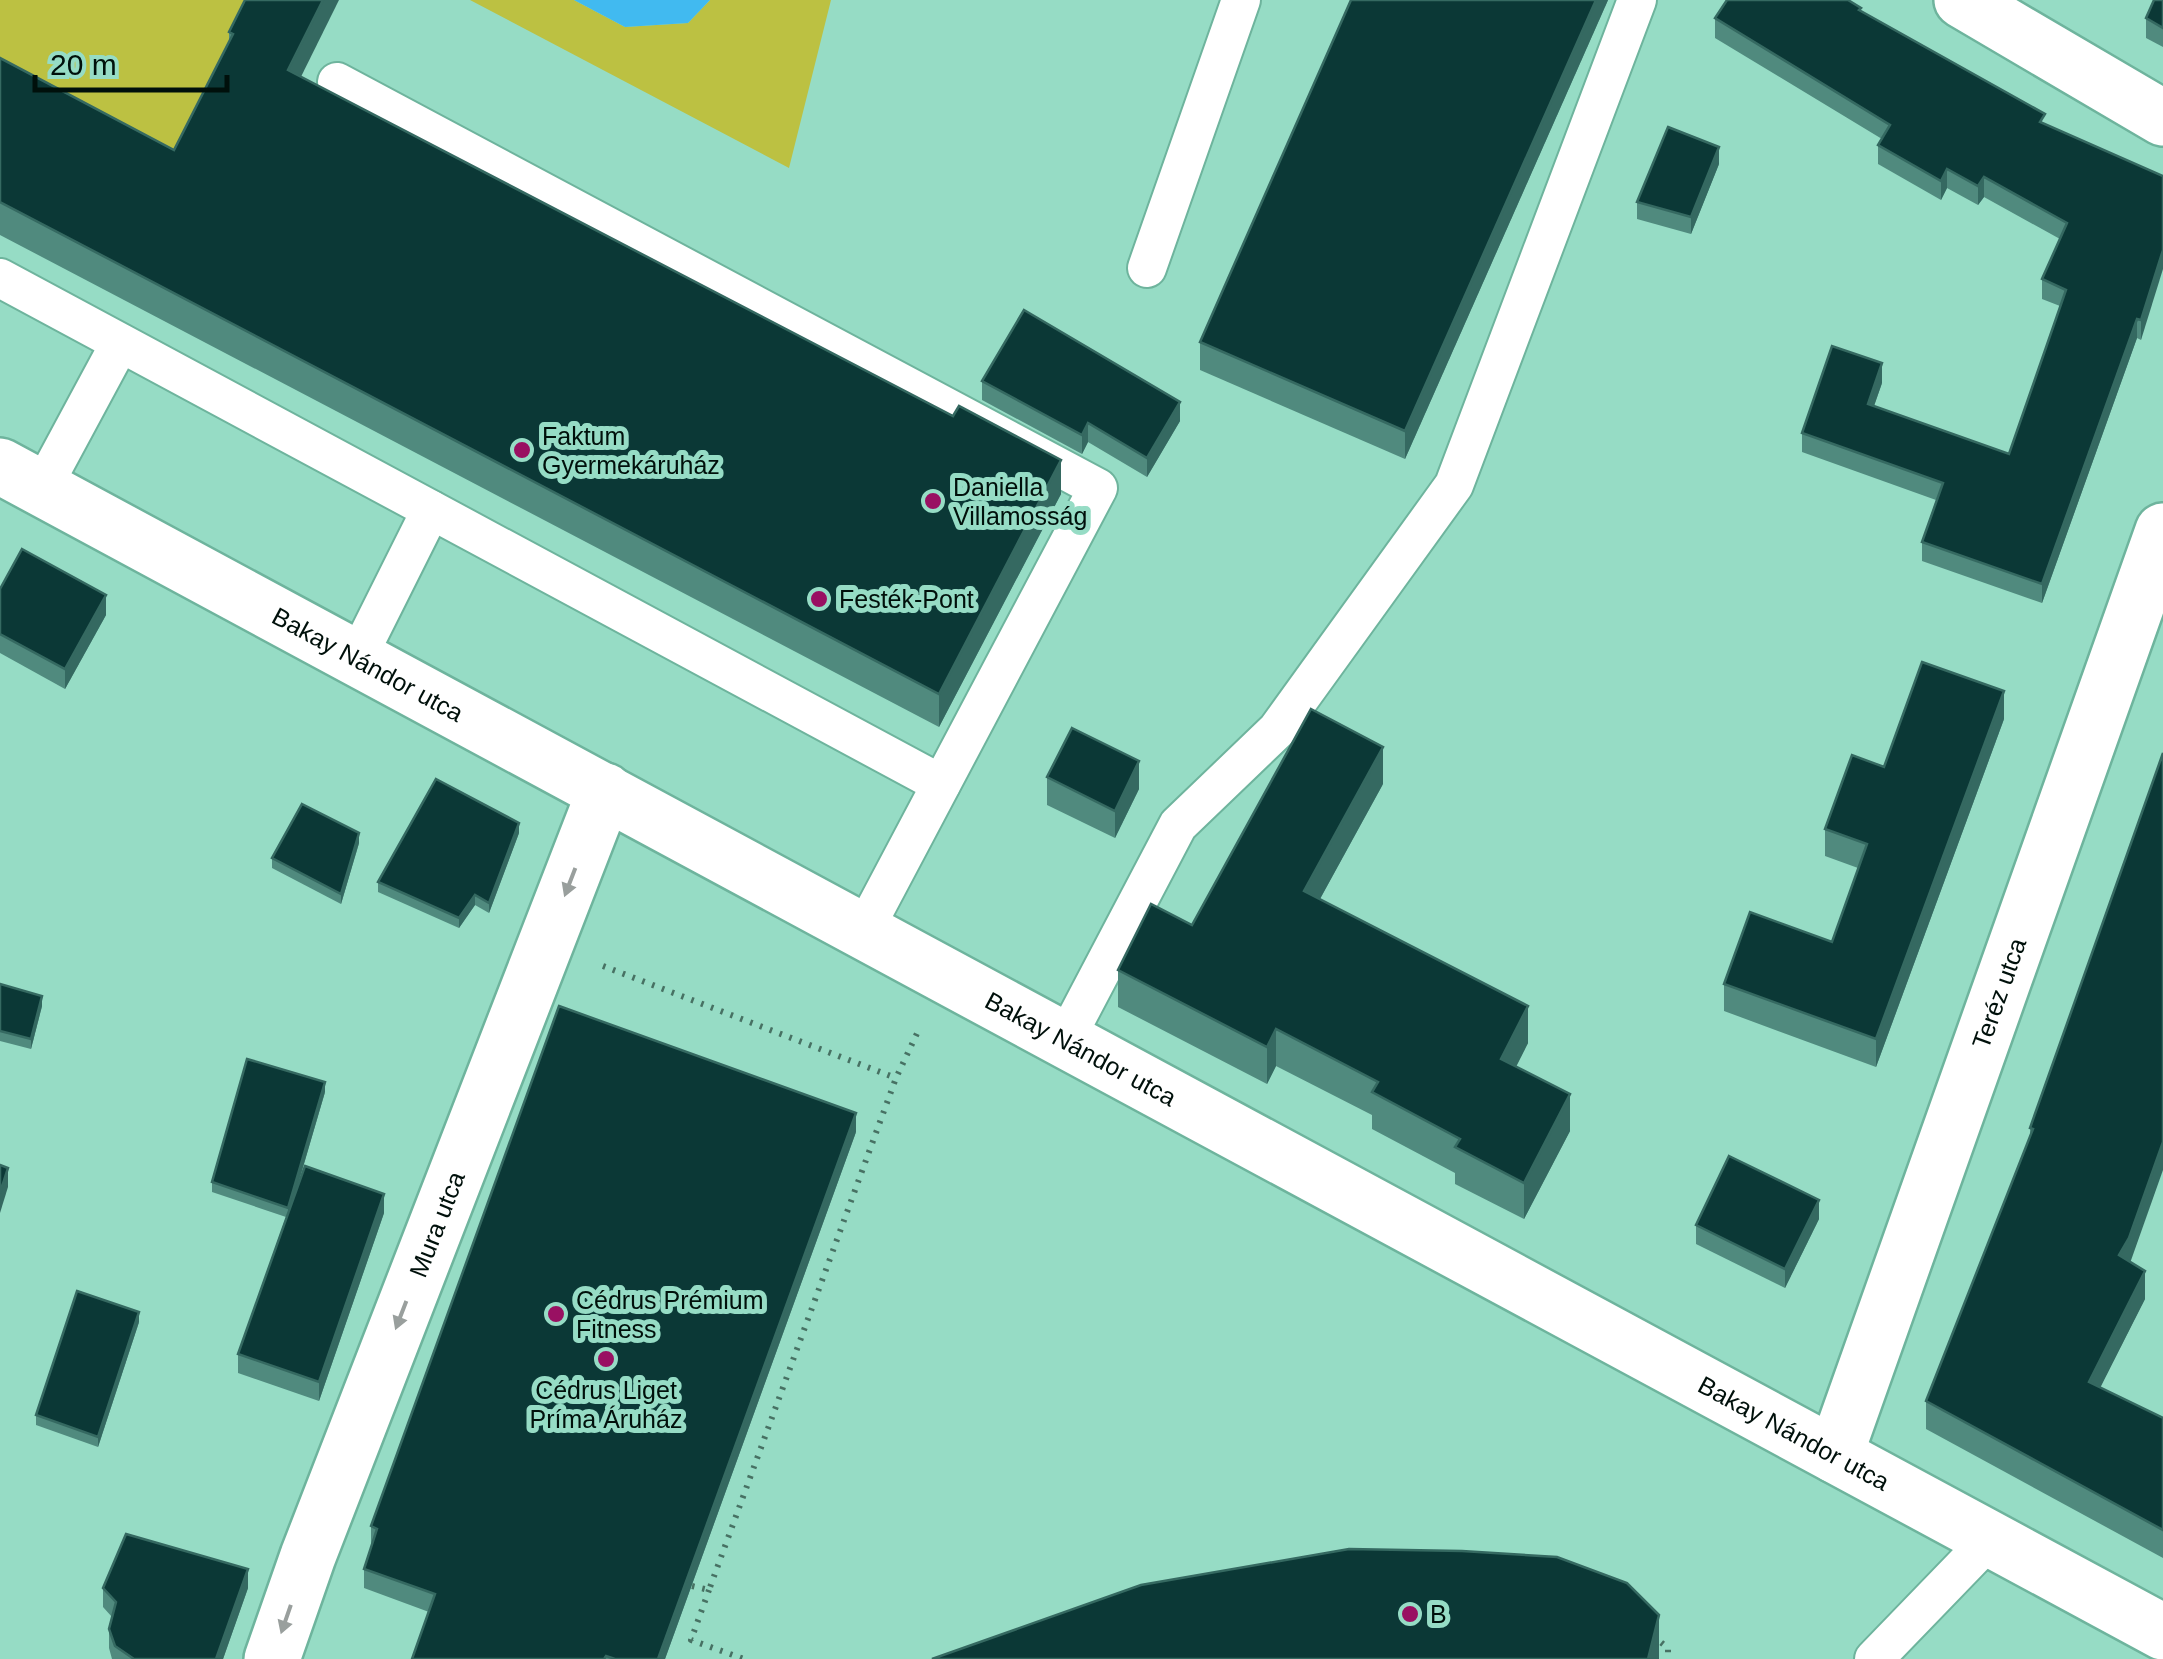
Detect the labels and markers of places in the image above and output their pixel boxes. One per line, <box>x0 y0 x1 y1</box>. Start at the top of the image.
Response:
place label: Faktum Gyermekáruház <box>542 422 720 479</box>
marker: Faktum Gyermekáruház <box>511 439 533 461</box>
place label: Daniella Villamosság <box>953 473 1087 530</box>
marker: Daniella Villamosság <box>922 490 944 512</box>
place label: Festék-Pont <box>839 585 974 613</box>
marker: Festék-Pont <box>808 588 830 610</box>
place label: Cédrus Prémium Fitness <box>576 1286 764 1343</box>
marker: Cédrus Prémium Fitness <box>545 1303 567 1325</box>
marker: Cédrus Liget Príma Áruház <box>595 1348 617 1370</box>
place label: Cédrus Liget Príma Áruház <box>530 1376 682 1433</box>
place label: B <box>1430 1600 1447 1628</box>
marker: B <box>1399 1603 1421 1625</box>

